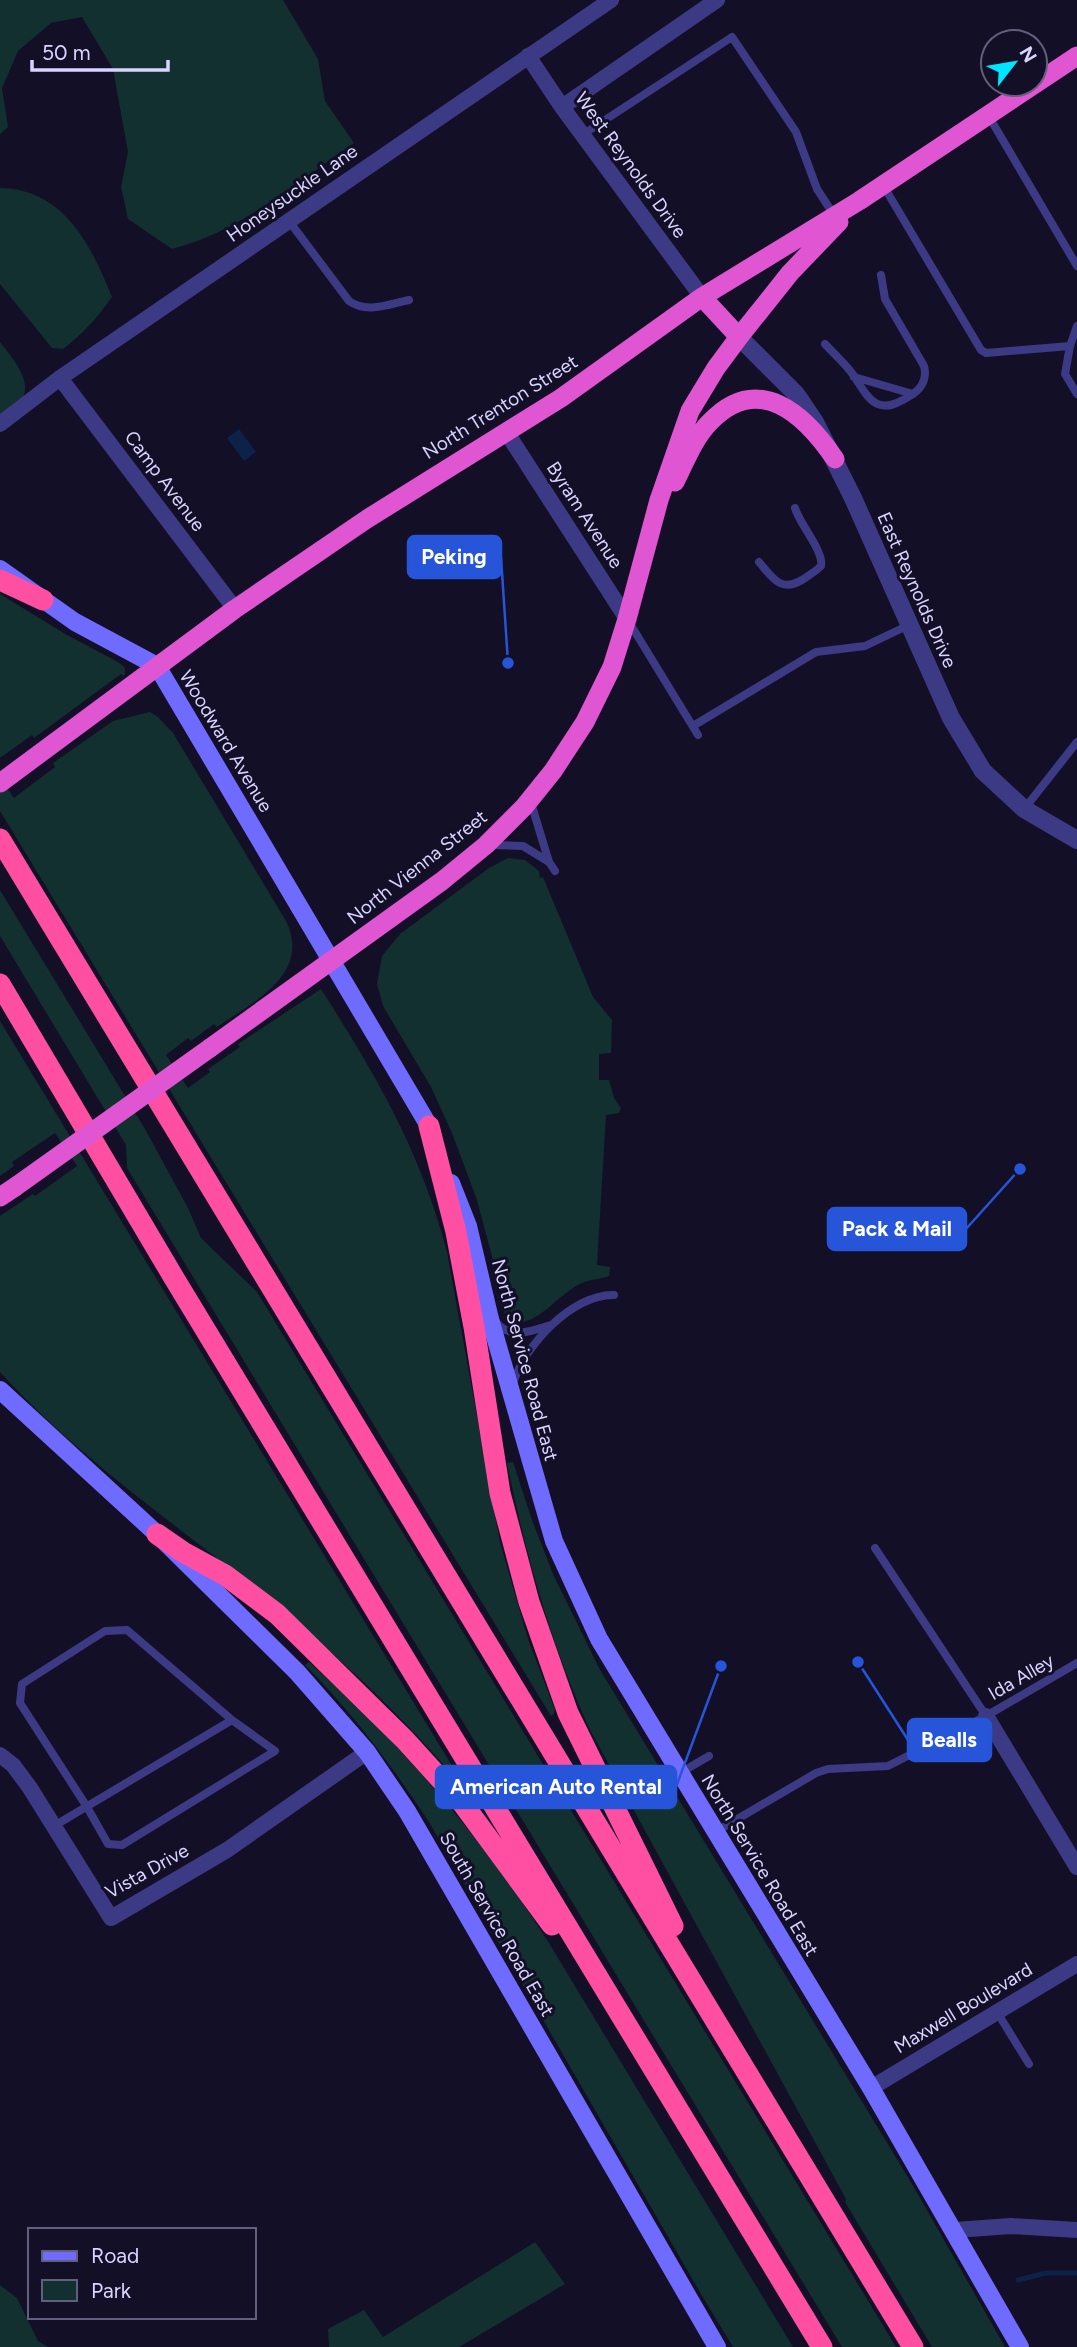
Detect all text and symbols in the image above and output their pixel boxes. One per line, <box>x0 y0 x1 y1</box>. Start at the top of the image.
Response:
scale bar <box>32 28 168 72</box>
north arrow <box>979 28 1049 98</box>
text: 50 m <box>42 40 91 65</box>
text: N <box>1015 42 1042 67</box>
street label: West Reynolds Drive <box>570 87 692 243</box>
street label: Honeysuckle Lane <box>222 139 362 247</box>
street label: North Trenton Street <box>418 350 582 464</box>
street label: Camp Avenue <box>120 426 210 536</box>
street label: Byram Avenue <box>542 457 628 573</box>
street label: East Reynolds Drive <box>872 509 962 671</box>
callout: Peking <box>408 536 501 578</box>
text: Peking <box>421 544 487 569</box>
street label: Woodward Avenue <box>175 666 277 816</box>
street label: North Vienna Street <box>342 805 492 929</box>
callout: Pack & Mail <box>828 1208 966 1250</box>
text: Pack & Mail <box>842 1216 952 1241</box>
street label: North Service Road East <box>487 1256 563 1464</box>
street label: Ida Alley <box>984 1649 1058 1705</box>
callout: Bealls <box>908 1719 991 1761</box>
text: Bealls <box>921 1727 977 1752</box>
callout: American Auto Rental <box>436 1766 676 1808</box>
street label: North Service Road East <box>697 1770 823 1960</box>
text: American Auto Rental <box>450 1774 662 1799</box>
street label: South Service Road East <box>435 1828 559 2020</box>
street label: Vista Drive <box>101 1839 193 1903</box>
street label: Maxwell Boulevard <box>890 1958 1036 2058</box>
legend <box>28 2228 256 2319</box>
text: Road <box>91 2243 139 2268</box>
text: Park <box>91 2278 132 2303</box>

